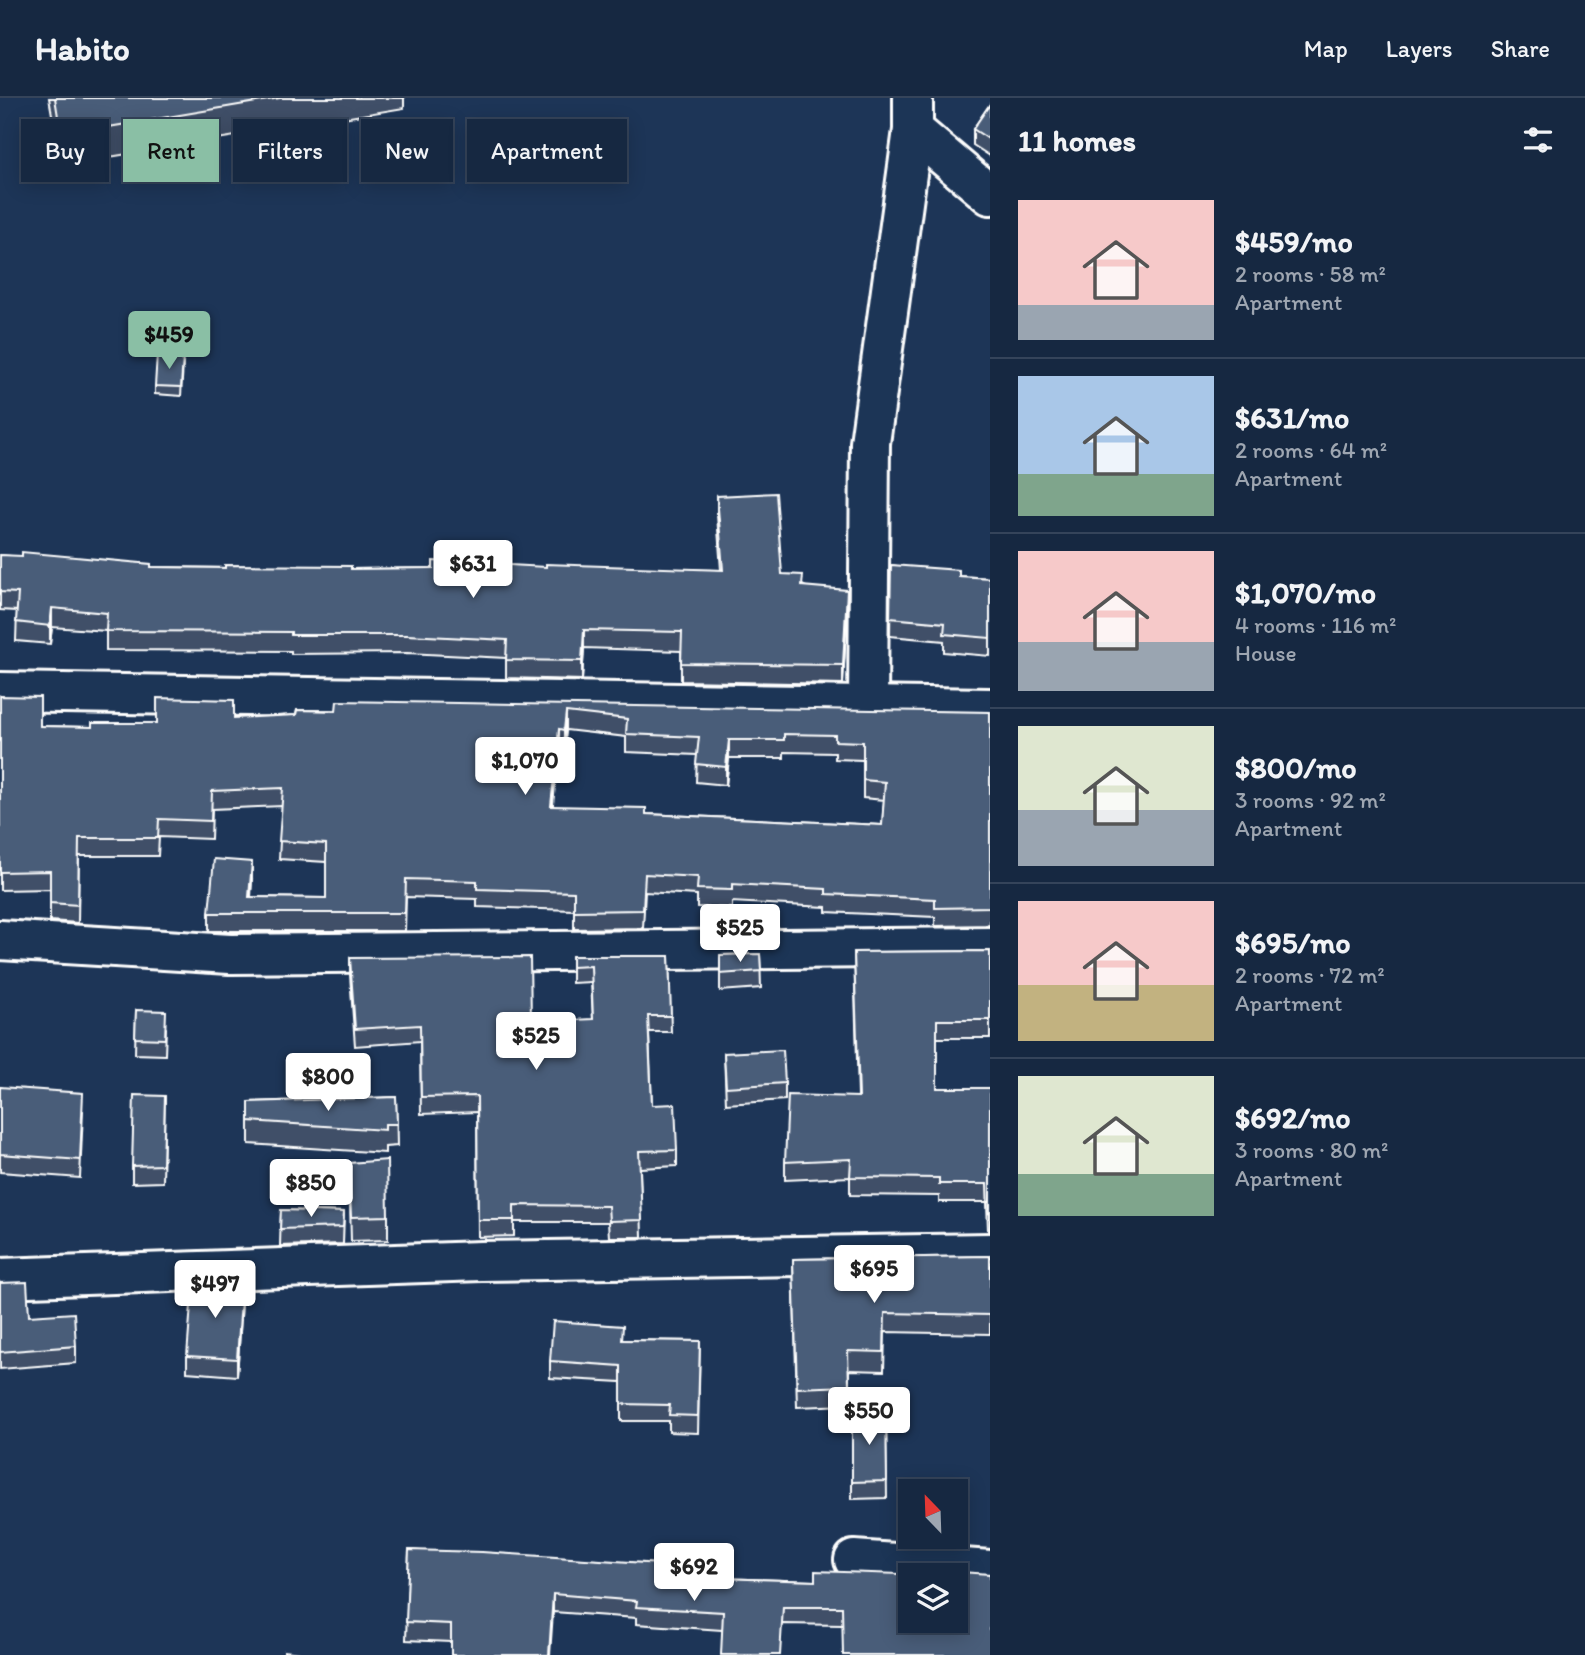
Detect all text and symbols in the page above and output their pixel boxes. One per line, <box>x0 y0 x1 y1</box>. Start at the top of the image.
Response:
text: Habito <box>35 29 130 68</box>
text: Map <box>1304 34 1348 63</box>
text: Layers <box>1386 34 1453 63</box>
text: Share <box>1491 34 1550 63</box>
chip: Buy <box>21 119 109 182</box>
chip: Rent <box>123 119 219 182</box>
chip: Filters <box>233 119 347 182</box>
chip: New <box>361 119 453 182</box>
chip: Apartment <box>467 119 627 182</box>
icon: filters <box>1519 121 1557 159</box>
text: 11 homes <box>1018 122 1136 159</box>
text: $459/mo <box>1235 223 1353 260</box>
icon: home <box>1074 228 1158 312</box>
text: 2 rooms · 58 m² <box>1235 260 1386 288</box>
text: Apartment <box>1235 288 1342 316</box>
pin: $459 <box>128 312 210 371</box>
text: $459 <box>144 320 194 348</box>
text: $631/mo <box>1235 399 1349 436</box>
icon: home <box>1074 404 1158 488</box>
text: 2 rooms · 64 m² <box>1235 436 1387 464</box>
text: Apartment <box>1235 464 1342 492</box>
pin: $631 <box>432 540 514 600</box>
text: $631 <box>449 549 497 577</box>
text: $1,070/mo <box>1235 574 1376 611</box>
icon: home <box>1074 579 1158 663</box>
text: 4 rooms · 116 m² <box>1235 611 1397 639</box>
text: House <box>1235 639 1297 667</box>
pin: $1,070 <box>468 738 582 797</box>
text: $1,070 <box>491 746 559 774</box>
text: $800/mo <box>1235 749 1357 786</box>
icon: home <box>1074 754 1158 838</box>
text: 3 rooms · 92 m² <box>1235 786 1386 814</box>
text: Apartment <box>1235 814 1342 842</box>
pin: $525 <box>699 904 781 964</box>
text: $525 <box>716 913 764 941</box>
text: $695/mo <box>1235 924 1351 961</box>
icon: home <box>1074 929 1158 1013</box>
text: 2 rooms · 72 m² <box>1235 961 1385 989</box>
text: Apartment <box>1235 989 1342 1017</box>
pin: $525 <box>495 1012 577 1072</box>
text: $525 <box>512 1021 560 1049</box>
pin: $800 <box>287 1054 369 1113</box>
text: $800 <box>302 1062 354 1090</box>
text: $692/mo <box>1235 1099 1351 1136</box>
icon: home <box>1074 1104 1158 1188</box>
text: 3 rooms · 80 m² <box>1235 1136 1389 1164</box>
pin: $850 <box>270 1160 352 1219</box>
text: Apartment <box>1235 1164 1342 1192</box>
text: $850 <box>286 1168 336 1196</box>
pin: $695 <box>833 1246 915 1305</box>
text: $695 <box>850 1254 898 1282</box>
pin: $497 <box>174 1260 256 1320</box>
text: $497 <box>191 1269 239 1297</box>
pin: $550 <box>828 1388 910 1447</box>
text: $550 <box>844 1396 894 1424</box>
north arrow <box>898 1479 968 1549</box>
map controls <box>898 1479 968 1633</box>
pin: $692 <box>653 1544 735 1603</box>
text: $692 <box>670 1552 718 1580</box>
button: layers <box>898 1563 968 1633</box>

